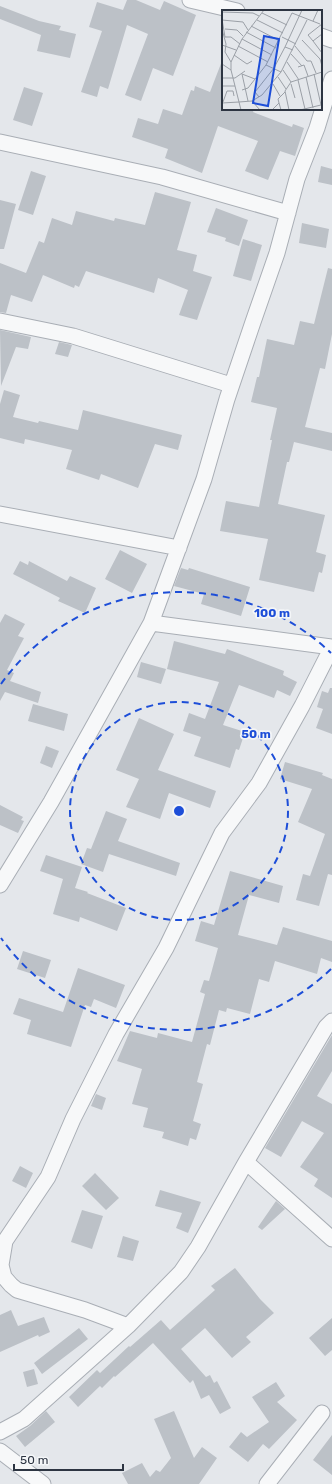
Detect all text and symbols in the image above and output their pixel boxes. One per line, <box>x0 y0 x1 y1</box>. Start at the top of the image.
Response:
inset map <box>222 10 322 110</box>
text: 100 m <box>254 606 290 620</box>
text: 50 m <box>241 727 271 741</box>
centre of rings <box>172 804 186 818</box>
scale bar <box>14 1446 123 1472</box>
text: 50 m <box>20 1453 48 1467</box>

